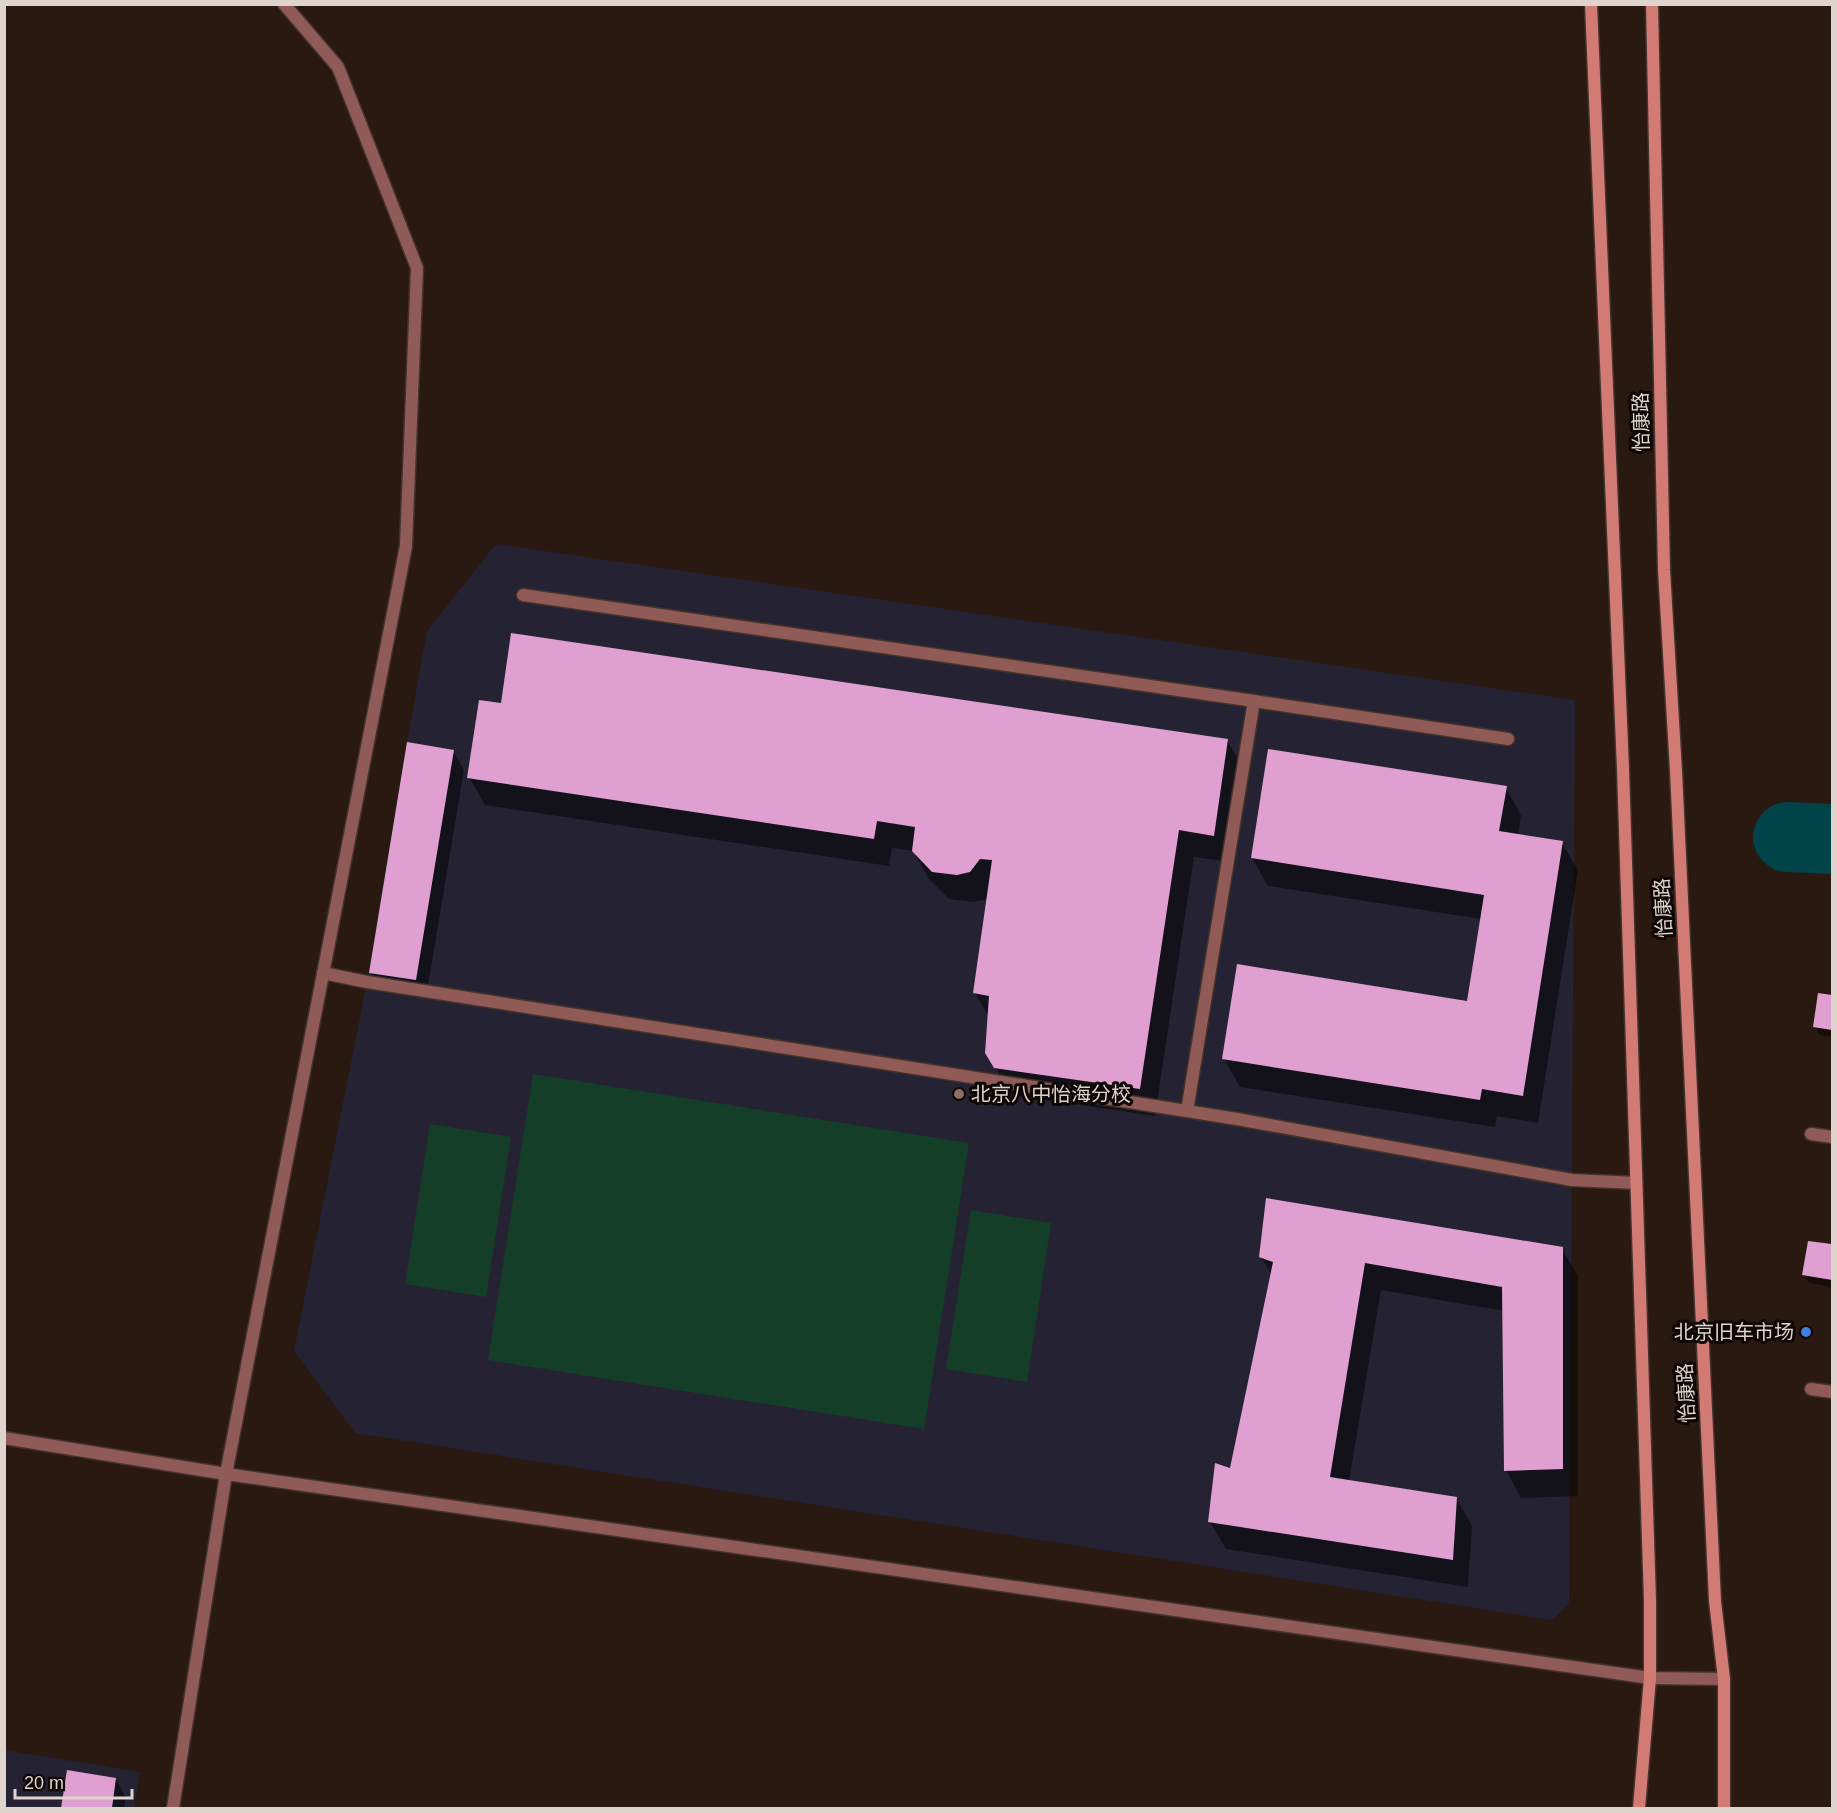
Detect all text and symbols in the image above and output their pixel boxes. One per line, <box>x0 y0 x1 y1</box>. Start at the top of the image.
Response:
street label: 怡康路 <box>1629 392 1653 452</box>
street label: 怡康路 <box>1650 877 1676 939</box>
place label: 北京八中怡海分校 <box>971 1083 1131 1105</box>
marker: 北京八中怡海分校 <box>952 1087 966 1101</box>
place label: 北京旧车市场 <box>1674 1321 1794 1343</box>
marker: 北京旧车市场 <box>1799 1325 1813 1339</box>
street label: 怡康路 <box>1673 1362 1699 1424</box>
scale bar <box>15 1762 132 1800</box>
text: 20 m <box>24 1773 64 1793</box>

